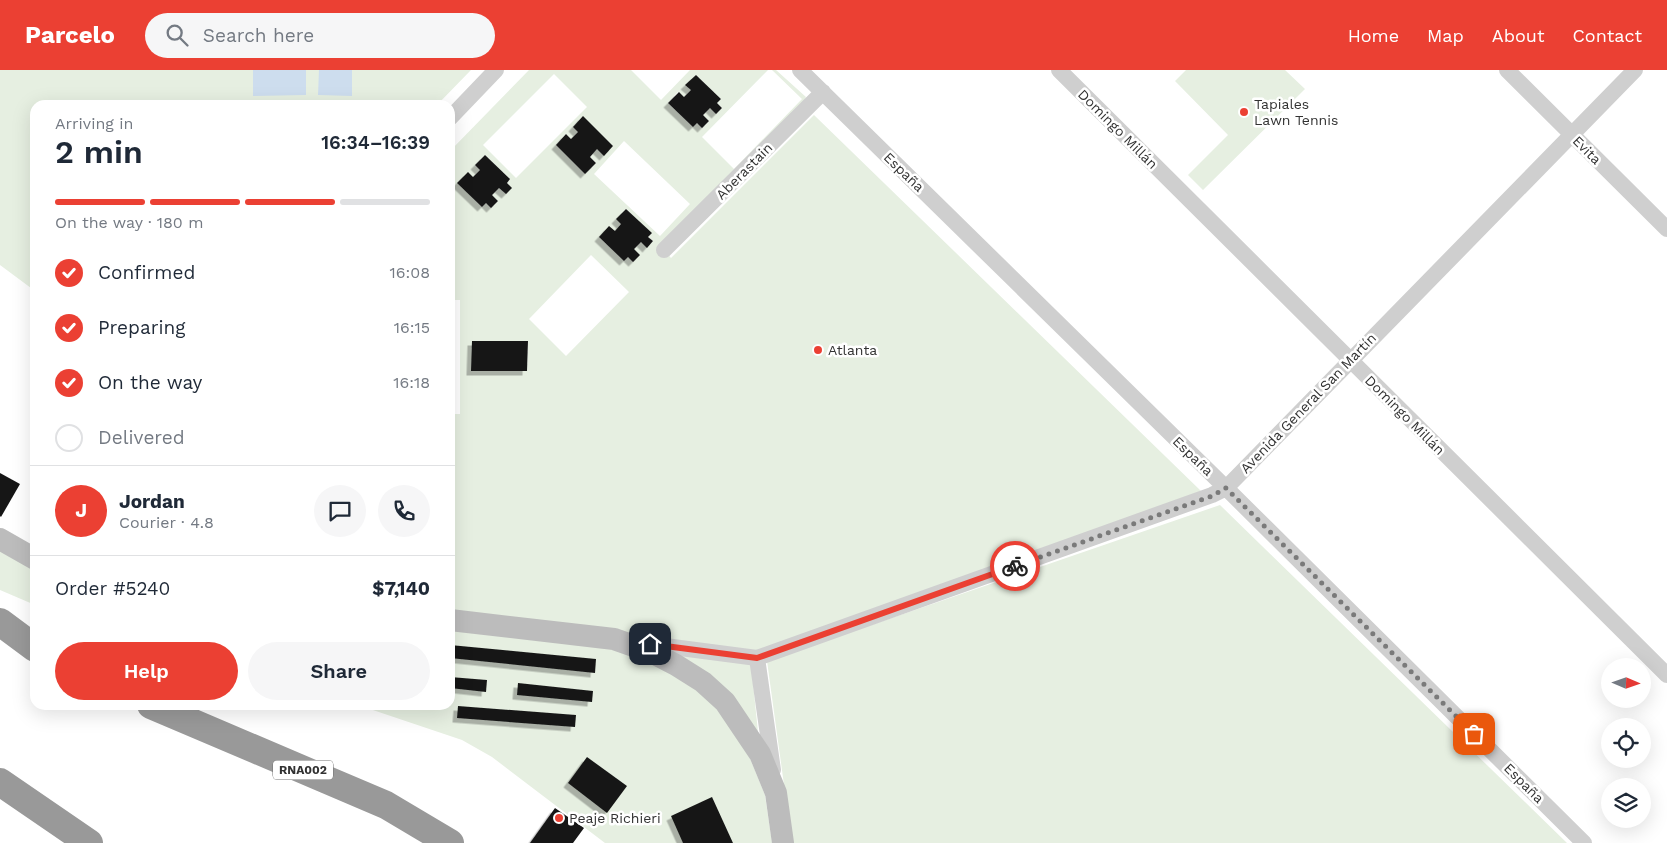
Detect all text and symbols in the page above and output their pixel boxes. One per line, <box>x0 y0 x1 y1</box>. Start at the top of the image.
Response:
search box <box>145 13 495 58</box>
text: Parcelo <box>25 21 115 49</box>
icon: search <box>163 21 191 49</box>
text: Search here <box>203 24 314 47</box>
text: Home <box>1348 25 1399 46</box>
text: Map <box>1427 25 1464 46</box>
text: About <box>1492 25 1544 46</box>
text: Contact <box>1572 25 1642 46</box>
street label: Domingo Millán <box>1075 86 1161 172</box>
place label: Tapiales Lawn Tennis <box>1254 96 1338 128</box>
marker: Tapiales Lawn Tennis <box>1238 106 1250 118</box>
text: Arriving in <box>55 114 133 133</box>
text: 16:34–16:39 <box>321 131 430 154</box>
text: 2 min <box>55 133 143 171</box>
street label: Evita <box>1570 133 1604 167</box>
street label: Aberastain <box>713 140 775 202</box>
street label: España <box>881 149 927 195</box>
text: On the way · 180 m <box>55 213 203 232</box>
icon: check <box>55 259 83 287</box>
text: Confirmed <box>98 261 195 284</box>
text: 16:08 <box>389 263 430 282</box>
icon: check <box>55 314 83 342</box>
text: Preparing <box>98 316 185 339</box>
text: 16:15 <box>394 318 430 337</box>
street label: Avenida General San Martín <box>1237 330 1379 476</box>
place label: Atlanta <box>828 342 877 358</box>
marker: Atlanta <box>812 344 824 356</box>
icon: check <box>55 369 83 397</box>
text: On the way <box>98 371 202 394</box>
street label: Domingo Millán <box>1362 372 1448 458</box>
text: 16:18 <box>393 373 430 392</box>
text: Delivered <box>98 426 185 449</box>
street label: España <box>1170 433 1216 479</box>
button: chat <box>314 485 366 537</box>
button: phone <box>378 485 430 537</box>
text: Jordan <box>119 490 185 513</box>
text: J <box>75 499 87 522</box>
text: Courier · 4.8 <box>119 513 214 532</box>
courier <box>990 541 1040 591</box>
icon: bike <box>1001 552 1029 580</box>
text: Order #5240 <box>55 577 170 600</box>
text: $7,140 <box>372 577 430 600</box>
pin <box>629 623 671 665</box>
icon: home <box>636 630 664 658</box>
button: Help <box>55 642 238 700</box>
button: Share <box>248 642 430 700</box>
north arrow <box>1601 658 1651 708</box>
map controls <box>1601 658 1651 828</box>
pin <box>1453 713 1495 755</box>
button: locate <box>1601 718 1651 768</box>
icon: bag <box>1460 720 1488 748</box>
road number: RNA002 <box>273 760 333 780</box>
street label: España <box>1501 760 1547 806</box>
button: layers <box>1601 778 1651 828</box>
place label: Peaje Richieri <box>569 810 661 826</box>
marker: Peaje Richieri <box>553 812 565 824</box>

